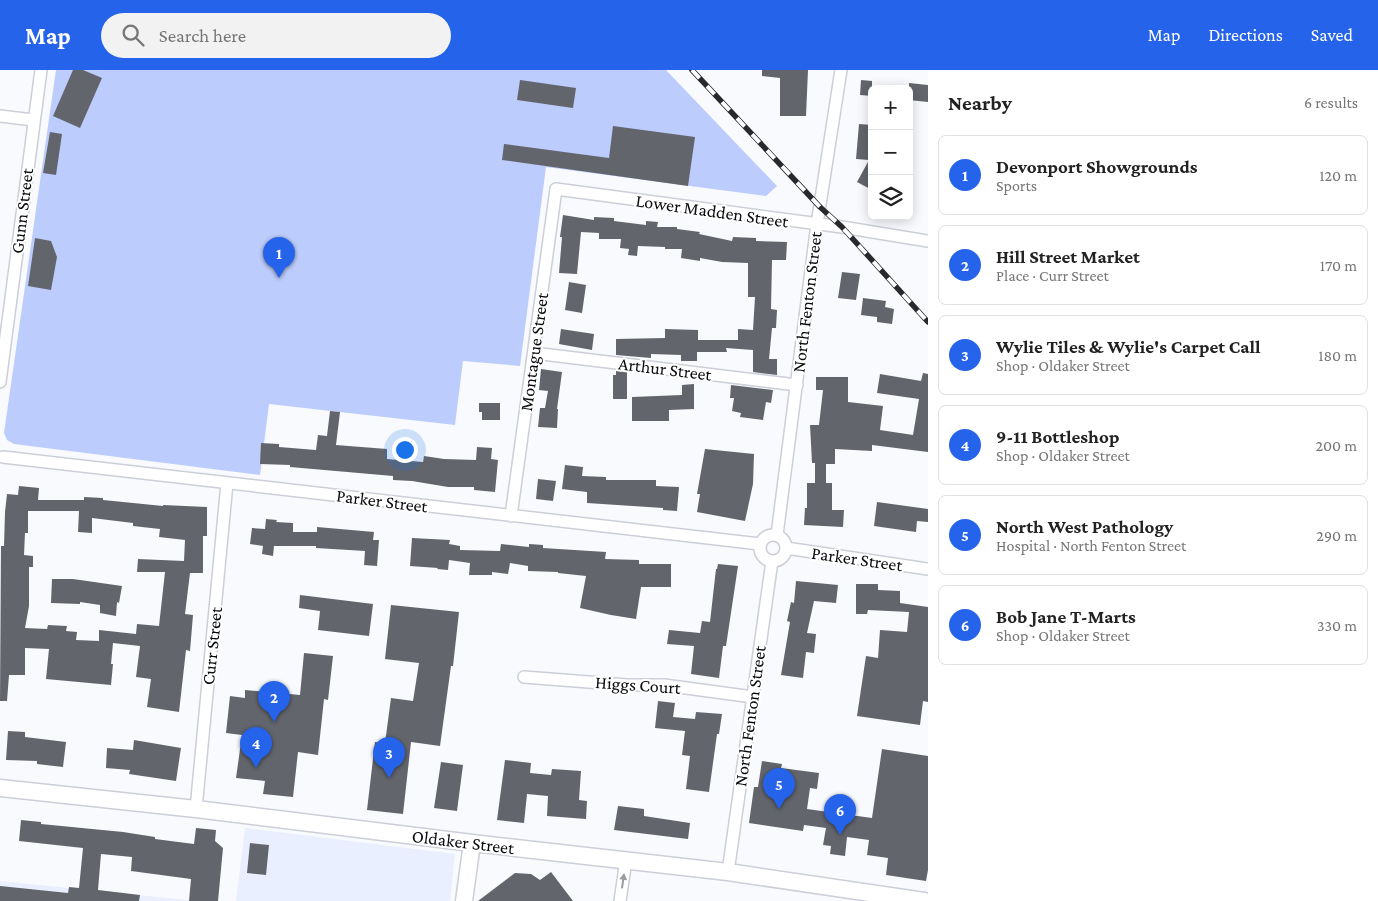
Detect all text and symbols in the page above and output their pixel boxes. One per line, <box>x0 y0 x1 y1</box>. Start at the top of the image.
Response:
search box <box>101 13 451 58</box>
icon: search <box>119 21 147 49</box>
text: Map <box>25 22 71 49</box>
text: Search here <box>159 25 246 46</box>
text: Map <box>1148 25 1180 45</box>
text: Directions <box>1208 25 1283 45</box>
text: Saved <box>1311 25 1353 45</box>
map controls <box>868 85 913 220</box>
button: + <box>868 85 913 130</box>
text: Nearby <box>948 91 1012 115</box>
text: 6 results <box>1304 94 1358 111</box>
button: − <box>868 130 913 175</box>
text: Devonport Showgrounds <box>996 156 1198 177</box>
street label: Gunn Street <box>7 166 37 255</box>
text: 1 <box>962 167 968 184</box>
text: 120 m <box>1319 167 1357 184</box>
button: layers <box>868 175 913 220</box>
text: Sports <box>996 177 1037 194</box>
street label: Lower Madden Street <box>634 190 791 232</box>
street label: North Fenton Street <box>788 229 826 374</box>
pin: 1 <box>263 237 295 278</box>
text: Hill Street Market <box>996 246 1140 267</box>
text: 2 <box>961 257 969 274</box>
text: 170 m <box>1320 257 1357 274</box>
text: Place · Curr Street <box>996 267 1109 284</box>
street label: Montague Street <box>516 290 552 413</box>
text: Wylie Tiles & Wylie's Carpet Call <box>996 336 1261 357</box>
text: 3 <box>961 347 969 364</box>
text: 180 m <box>1318 347 1357 364</box>
street label: Arthur Street <box>617 353 714 385</box>
text: Shop · Oldaker Street <box>996 357 1130 374</box>
text: 9-11 Bottleshop <box>996 426 1119 447</box>
your location <box>392 437 418 463</box>
text: 4 <box>961 437 969 454</box>
text: 200 m <box>1315 437 1357 454</box>
text: Shop · Oldaker Street <box>996 447 1130 464</box>
street label: Parker Street <box>335 485 430 517</box>
text: North West Pathology <box>996 516 1173 537</box>
text: 5 <box>961 527 969 544</box>
text: 290 m <box>1316 527 1357 544</box>
text: Hospital · North Fenton Street <box>996 537 1186 554</box>
street label: Parker Street <box>810 543 905 575</box>
street label: Curr Street <box>198 605 226 686</box>
text: Bob Jane T-Marts <box>996 606 1136 627</box>
text: 6 <box>961 617 969 634</box>
text: 330 m <box>1317 617 1357 634</box>
text: Shop · Oldaker Street <box>996 627 1130 644</box>
street label: North Fenton Street <box>730 643 770 788</box>
street label: Higgs Court <box>595 672 682 698</box>
pin: 2 <box>258 681 290 722</box>
pin: 4 <box>240 727 272 768</box>
pin: 3 <box>373 737 405 778</box>
pin: 5 <box>763 768 795 809</box>
pin: 6 <box>824 794 856 835</box>
street label: Oldaker Street <box>411 826 516 858</box>
one-way arrow <box>619 872 627 888</box>

